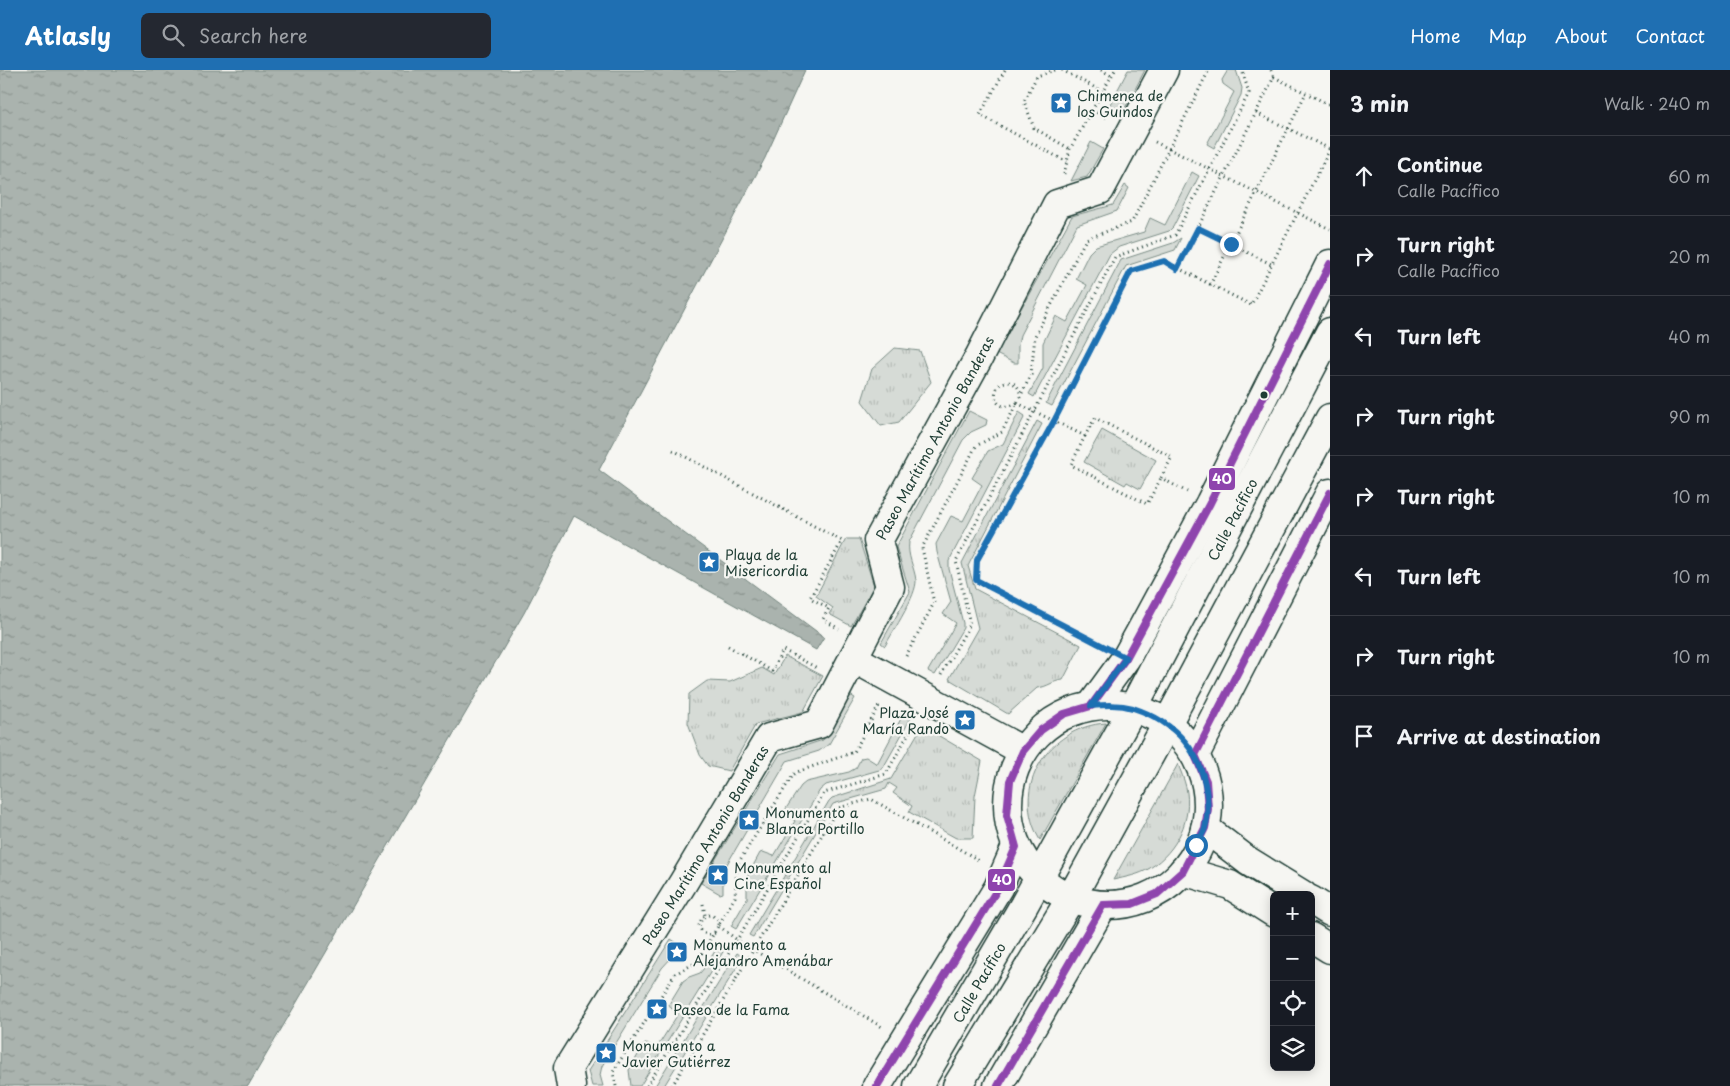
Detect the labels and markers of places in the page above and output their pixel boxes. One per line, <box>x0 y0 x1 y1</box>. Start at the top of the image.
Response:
place label: Chimenea de los Guindos <box>1077 85 1164 122</box>
place icon: Chimenea de los Guindos <box>1049 91 1073 115</box>
unlabelled marker <box>1259 390 1269 400</box>
place label: Playa de la Misericordia <box>725 544 808 581</box>
place icon: Playa de la Misericordia <box>697 550 721 574</box>
place label: Plaza José María Rando <box>862 702 949 739</box>
place icon: Plaza José María Rando <box>953 708 977 732</box>
place label: Monumento a Blanca Portillo <box>765 802 865 839</box>
place icon: Monumento a Blanca Portillo <box>737 808 761 832</box>
place label: Monumento al Cine Español <box>734 857 831 894</box>
place icon: Monumento al Cine Español <box>706 863 730 887</box>
place label: Monumento a Alejandro Amenábar <box>693 934 834 971</box>
place icon: Monumento a Alejandro Amenábar <box>665 940 689 964</box>
place icon: Paseo de la Fama <box>645 997 669 1021</box>
place label: Paseo de la Fama <box>673 999 790 1020</box>
place label: Monumento a Javier Gutiérrez <box>622 1035 731 1072</box>
place icon: Monumento a Javier Gutiérrez <box>594 1041 618 1065</box>

